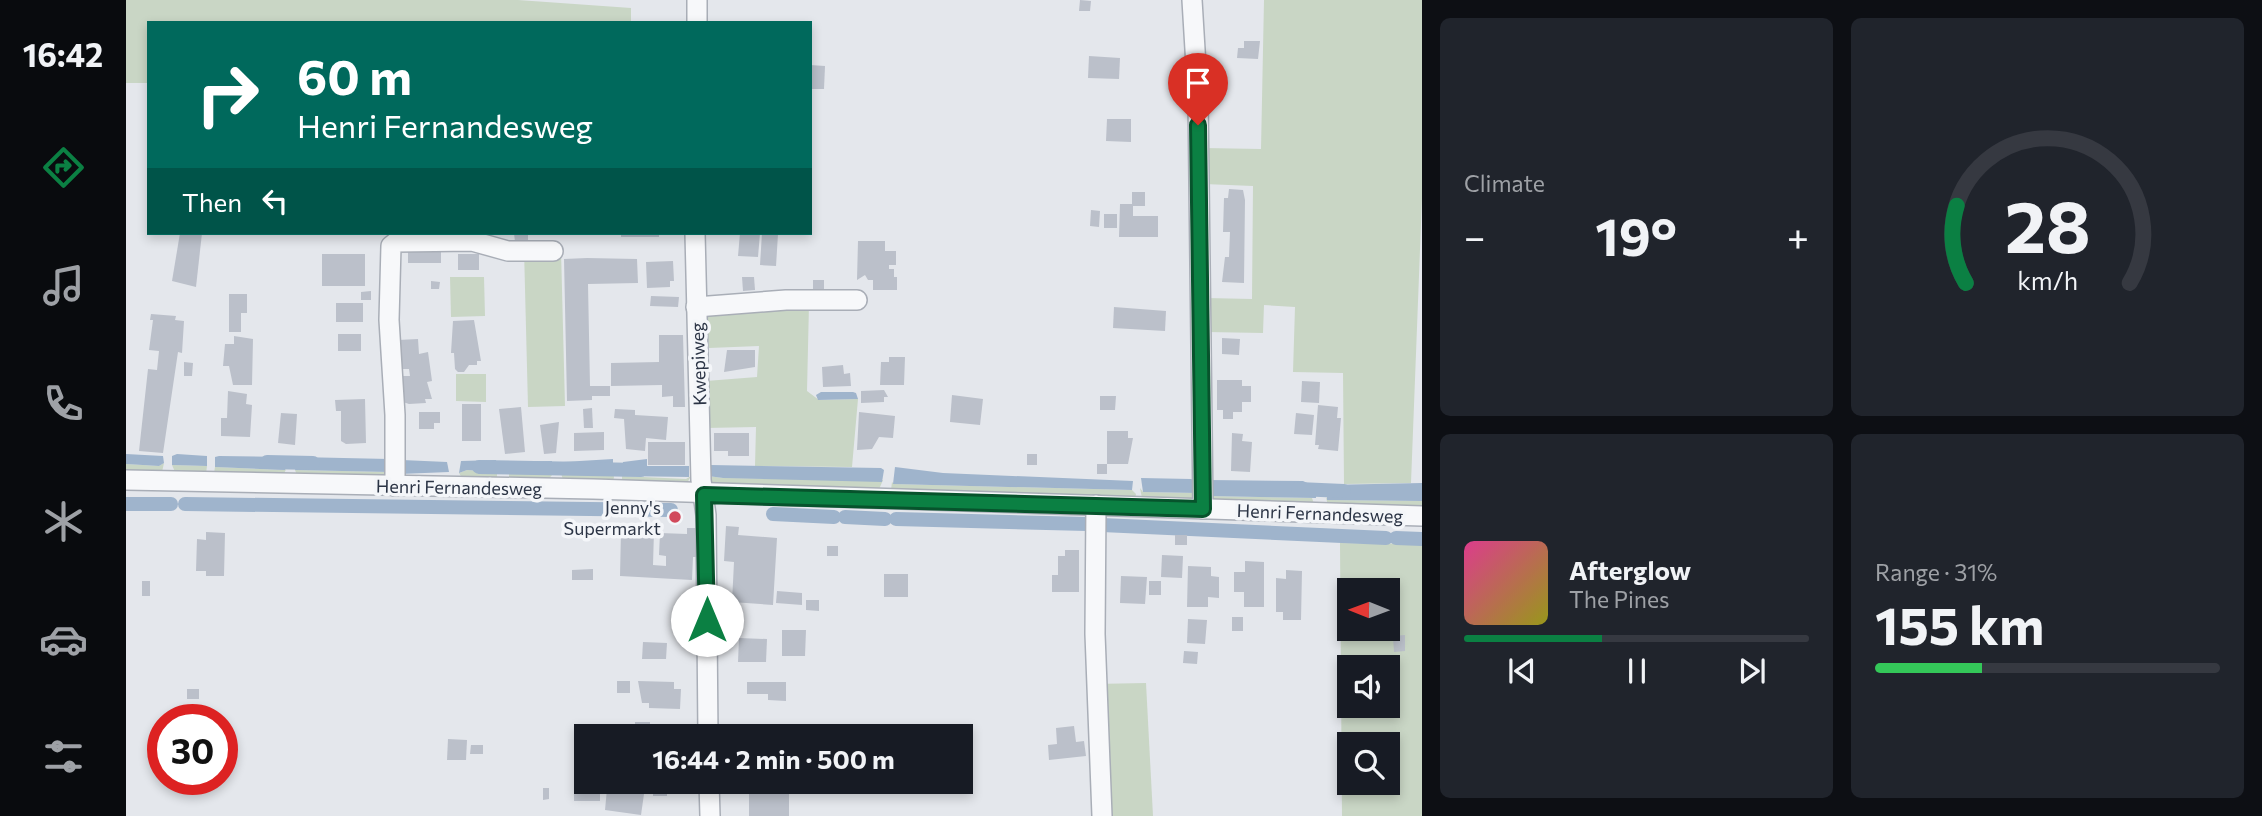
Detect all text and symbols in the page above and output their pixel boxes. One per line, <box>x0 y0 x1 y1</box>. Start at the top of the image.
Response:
text: 16:42 <box>23 34 103 74</box>
text: 60 m <box>297 45 412 105</box>
icon: right <box>182 49 273 140</box>
pin <box>1168 53 1228 125</box>
icon: arrive <box>1179 64 1217 102</box>
text: Henri Fernandesweg <box>297 105 593 145</box>
icon: directions <box>39 143 88 192</box>
text: Climate <box>1464 169 1545 197</box>
text: 28 <box>2005 179 2091 268</box>
icon: left <box>256 182 294 220</box>
text: Then <box>182 186 242 217</box>
text: 19° <box>1595 203 1677 267</box>
text: − <box>1464 212 1486 259</box>
text: + <box>1787 212 1809 259</box>
icon: music <box>39 261 88 310</box>
text: km/h <box>2017 265 2078 295</box>
street label: Kwepiweg <box>686 322 710 406</box>
icon: phone <box>39 379 88 428</box>
street label: Henri Fernandesweg <box>376 475 543 499</box>
place label: Jenny's Supermarkt <box>564 496 661 539</box>
icon: climate <box>39 497 88 546</box>
street label: Henri Fernandesweg <box>1236 499 1404 527</box>
marker: Jenny's Supermarkt <box>667 509 683 525</box>
text: Afterglow <box>1569 554 1691 585</box>
text: Range · 31% <box>1875 558 1997 586</box>
north arrow <box>1337 578 1400 640</box>
map controls <box>1337 578 1400 795</box>
position arrow <box>670 583 744 657</box>
text: The Pines <box>1569 585 1670 613</box>
text: 155 km <box>1875 592 2044 656</box>
icon: car <box>39 615 88 664</box>
icon: previous <box>1503 652 1541 690</box>
icon: pause <box>1618 652 1656 690</box>
icon: next <box>1733 652 1771 690</box>
button: sound <box>1337 655 1400 718</box>
speed limit sign: 30 <box>147 704 238 795</box>
icon: filters <box>39 732 88 781</box>
button: search <box>1337 732 1400 795</box>
text: 16:44 · 2 min · 500 m <box>652 743 895 774</box>

